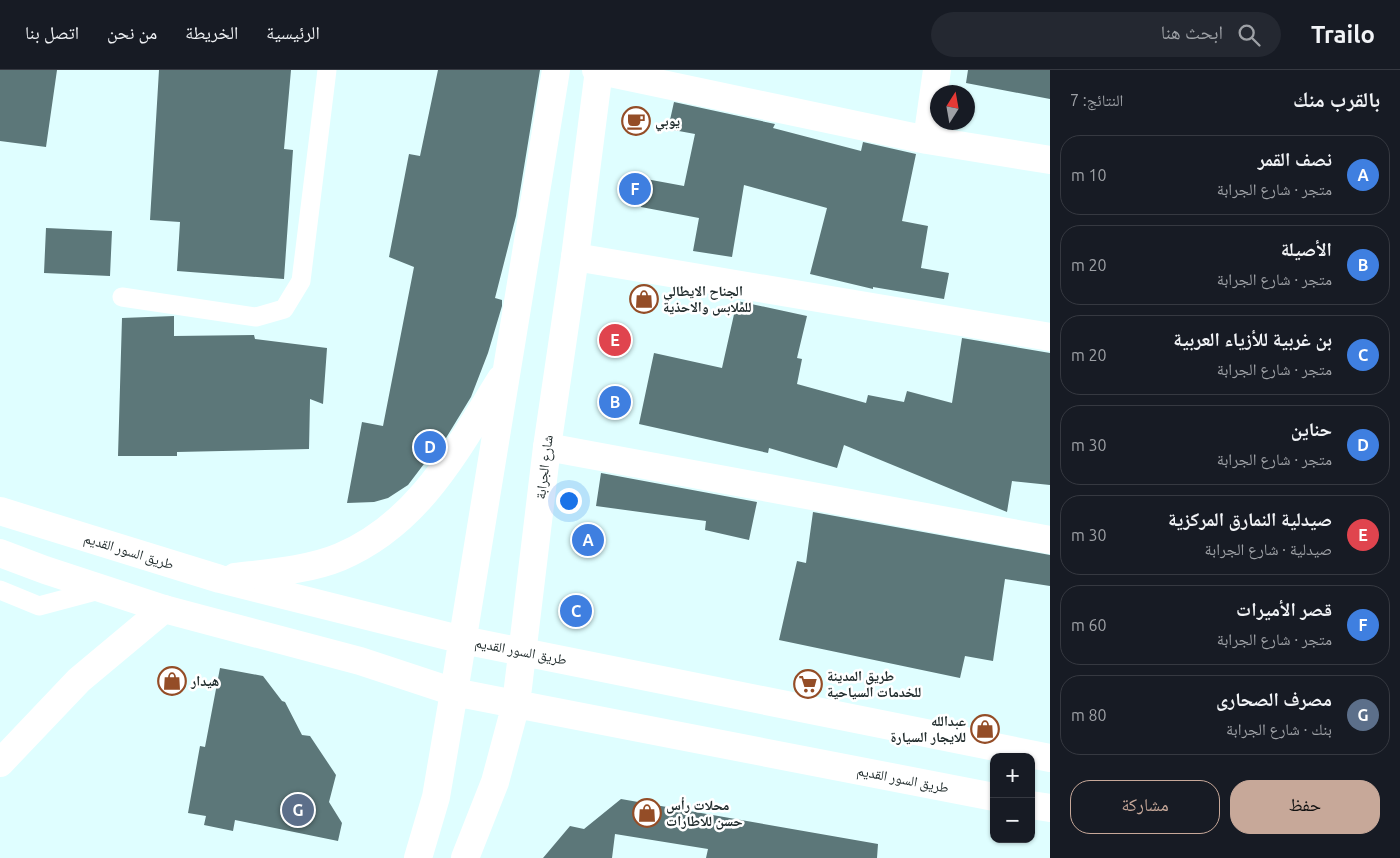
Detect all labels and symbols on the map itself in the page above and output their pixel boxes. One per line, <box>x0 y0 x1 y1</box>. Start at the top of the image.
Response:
north arrow <box>930 85 975 130</box>
cafe icon: يوبي <box>621 106 651 136</box>
place label: يوبي <box>655 113 680 132</box>
pin: F <box>619 170 651 208</box>
place label: الجناح الايطالي للملابس والاحذية <box>663 283 752 316</box>
shop icon: الجناح الايطالي للملابس والاحذية <box>629 284 659 314</box>
pin: E <box>599 321 631 359</box>
pin: B <box>599 383 631 421</box>
pin: D <box>414 428 446 466</box>
street label: شارع الجرابة <box>532 434 558 500</box>
your location <box>556 488 582 514</box>
pin: A <box>572 521 604 559</box>
street label: طريق السور القديم <box>82 530 176 574</box>
pin: C <box>560 592 592 630</box>
street label: طريق السور القديم <box>473 634 568 670</box>
shop icon: هيدار <box>157 666 187 696</box>
place label: طريق المدينة للخدمات السياحية <box>827 668 921 700</box>
supermarket icon: طريق المدينة للخدمات السياحية <box>793 669 823 699</box>
place label: هيدار <box>190 673 219 689</box>
place label: عبدالله للايجار السيارة <box>890 713 966 745</box>
shop icon: عبدالله للايجار السيارة <box>970 714 1000 744</box>
street label: طريق السور القديم <box>855 762 950 798</box>
pin: G <box>282 791 314 829</box>
place label: محلات رأس حسن للاطارات <box>666 797 743 830</box>
shop icon: محلات رأس حسن للاطارات <box>632 798 662 828</box>

